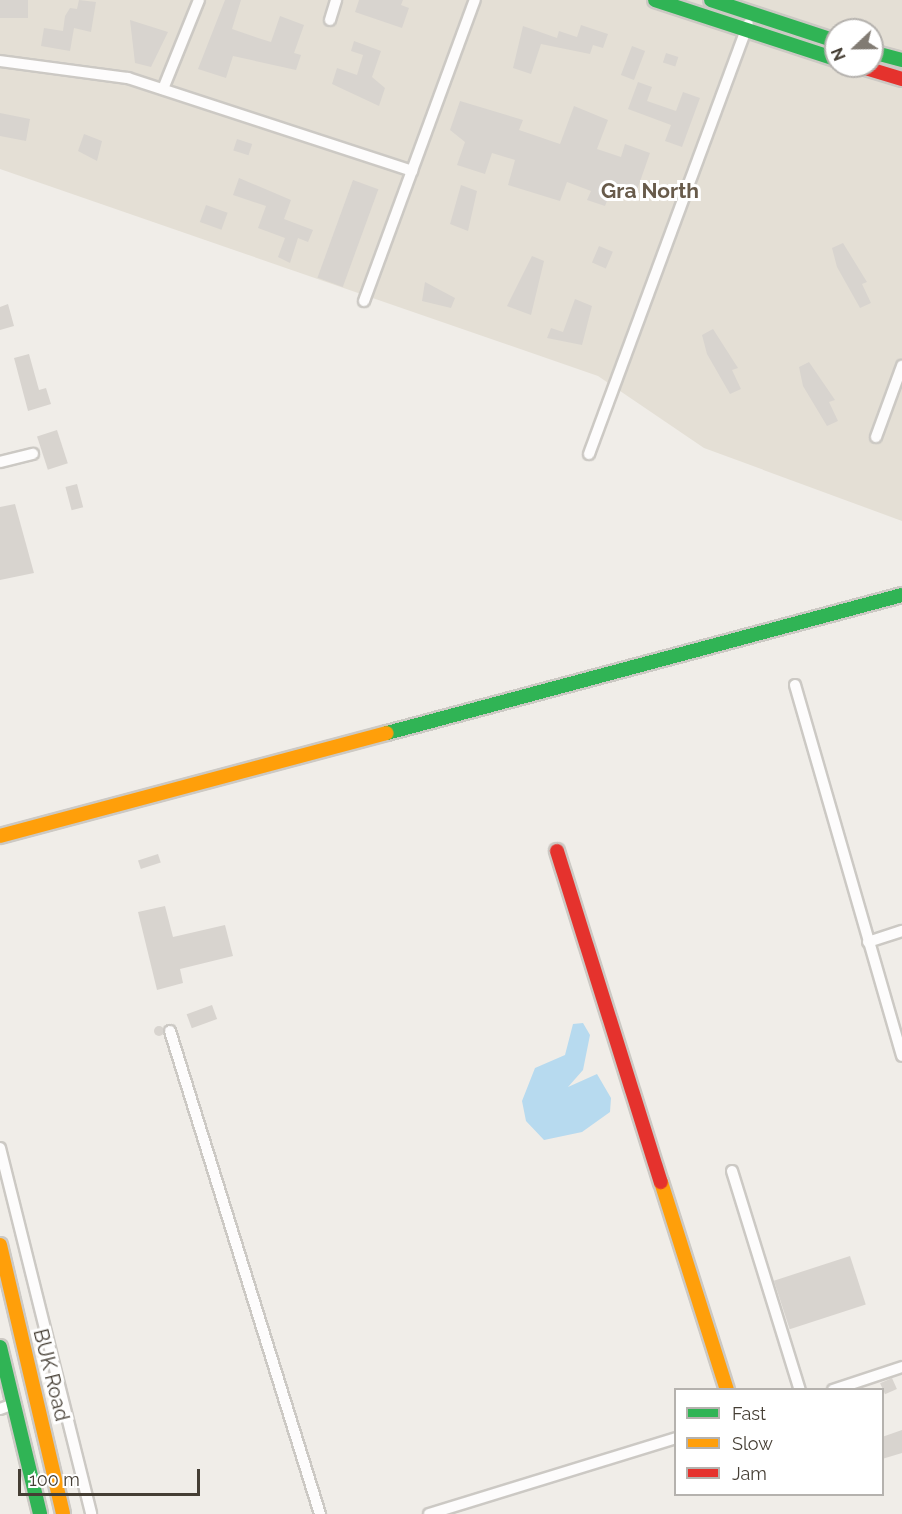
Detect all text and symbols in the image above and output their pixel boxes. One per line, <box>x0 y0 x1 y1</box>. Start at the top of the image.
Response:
north arrow <box>824 18 884 78</box>
text: N <box>828 45 850 63</box>
district label: Gra North <box>601 178 699 204</box>
street label: BUK Road <box>28 1326 74 1424</box>
legend <box>674 1388 884 1496</box>
text: Fast <box>732 1403 766 1424</box>
text: Slow <box>732 1433 773 1454</box>
scale bar <box>21 1457 202 1495</box>
text: Jam <box>732 1463 767 1484</box>
text: 100 m <box>29 1469 80 1490</box>

